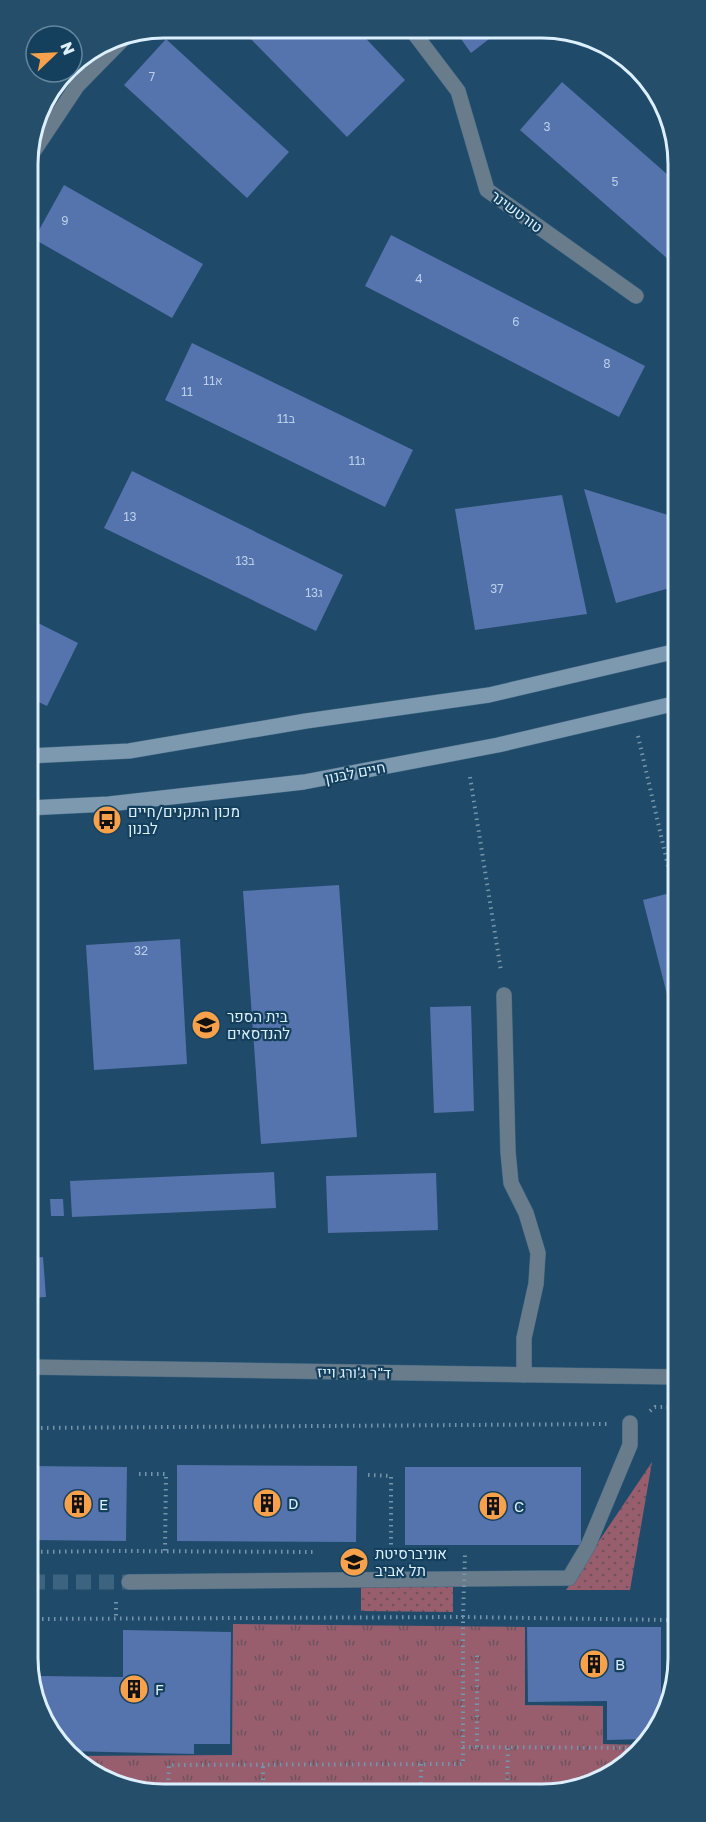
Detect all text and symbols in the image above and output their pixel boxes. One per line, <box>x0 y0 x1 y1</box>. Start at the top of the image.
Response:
north arrow <box>24 24 84 84</box>
text: N <box>56 39 79 58</box>
house number: 7 <box>149 69 155 84</box>
house number: 3 <box>543 119 551 134</box>
house number: 5 <box>612 174 619 189</box>
street label: טורטשינר <box>488 186 546 236</box>
house number: 9 <box>61 213 69 228</box>
house number: 4 <box>415 271 423 286</box>
house number: 6 <box>512 314 520 329</box>
house number: 8 <box>603 356 611 371</box>
house number: 11א <box>203 373 223 388</box>
house number: 11 <box>181 384 193 399</box>
house number: 11ב <box>277 411 296 426</box>
house number: 11ג <box>349 453 366 468</box>
house number: 13 <box>124 509 136 524</box>
house number: 13ב <box>235 553 255 568</box>
house number: 37 <box>490 581 504 596</box>
house number: 13ג <box>305 585 323 600</box>
street label: חיים לבנון <box>323 757 387 787</box>
place label: מכון התקנים/חיים לבנון <box>128 802 240 837</box>
bus stop icon: מכון התקנים/חיים לבנון <box>91 804 123 836</box>
house number: 32 <box>134 943 148 958</box>
place label: בית הספר להנדסאים <box>227 1007 290 1042</box>
school or university icon: בית הספר להנדסאים <box>190 1009 222 1041</box>
street label: ד"ר ג'ורג וייז <box>317 1362 391 1382</box>
building icon: D <box>251 1487 283 1519</box>
building icon: E <box>62 1488 94 1520</box>
building icon: C <box>477 1490 509 1522</box>
place label: D <box>288 1494 299 1512</box>
place label: E <box>99 1495 108 1513</box>
place label: C <box>514 1497 524 1515</box>
place label: אוניברסיטת תל אביב <box>375 1544 447 1579</box>
school or university icon: אוניברסיטת תל אביב <box>338 1546 370 1578</box>
building icon: B <box>578 1648 610 1680</box>
place label: B <box>615 1655 625 1673</box>
building icon: F <box>118 1673 150 1705</box>
place label: F <box>155 1680 164 1698</box>

